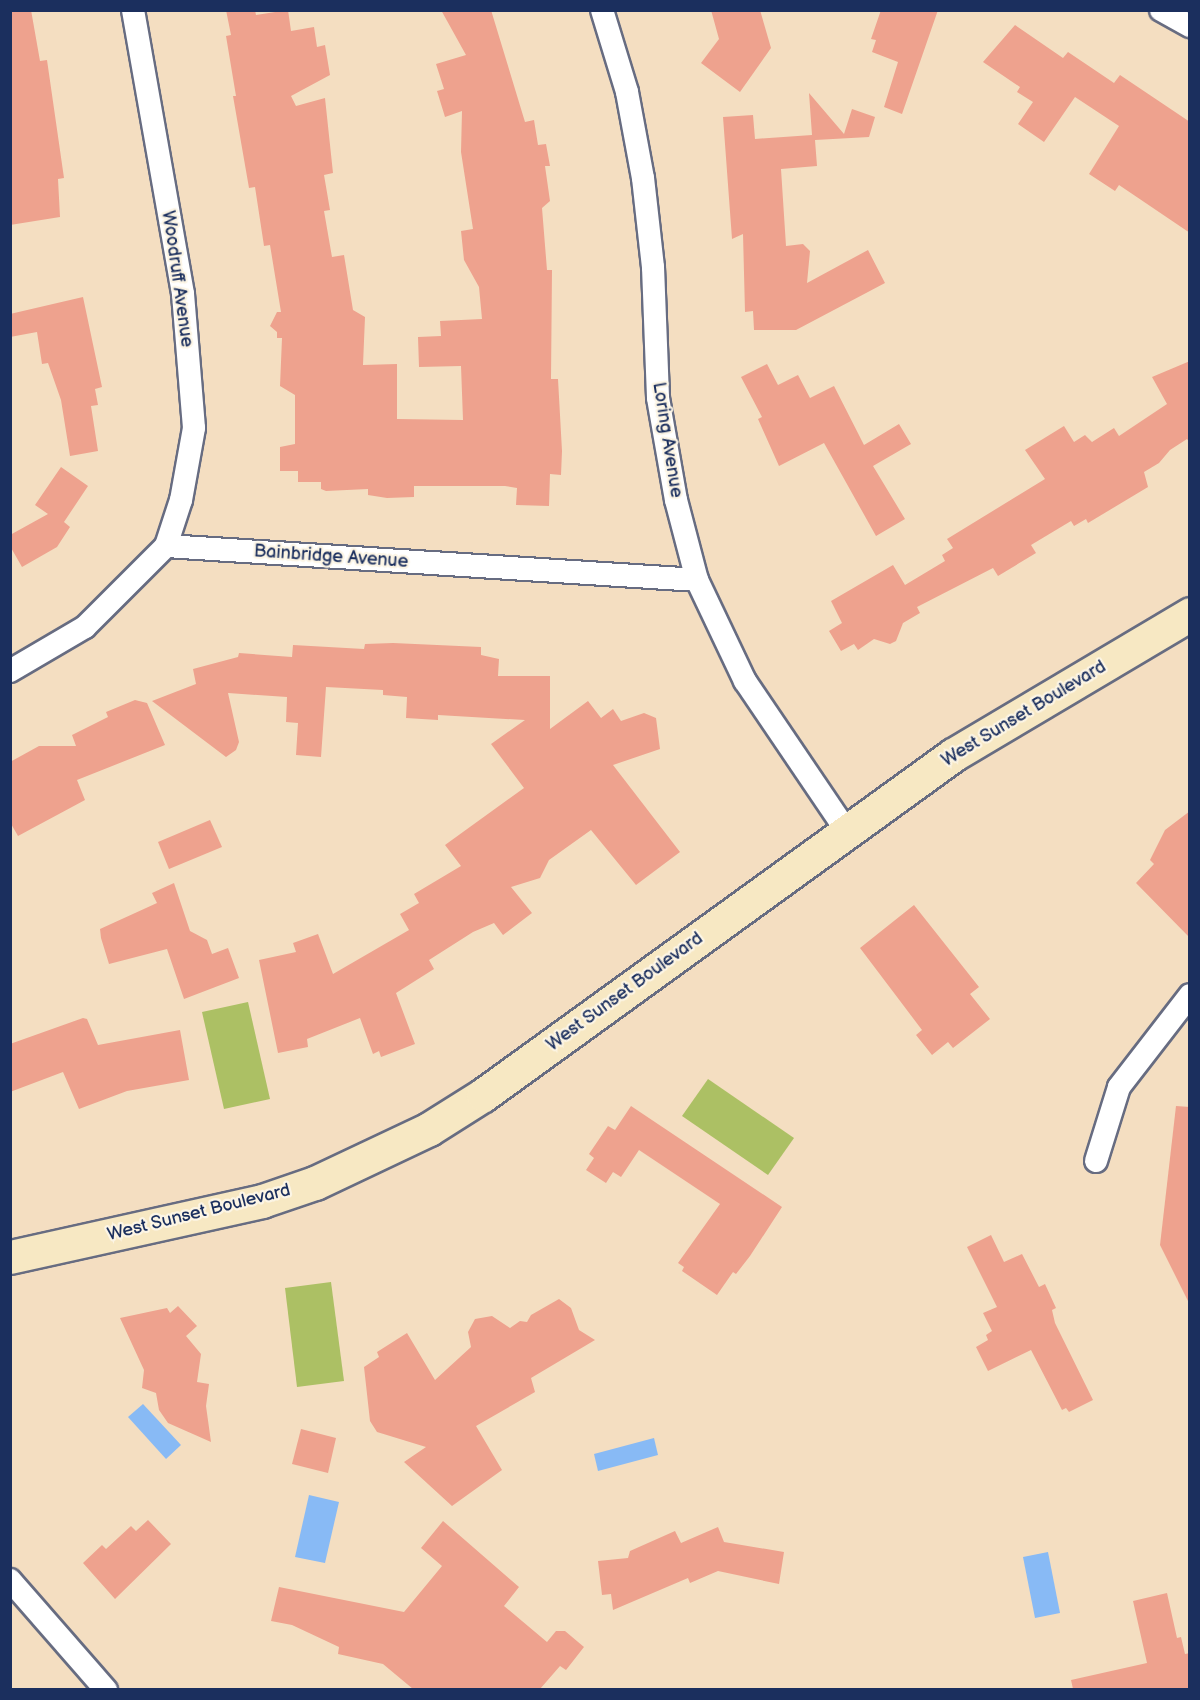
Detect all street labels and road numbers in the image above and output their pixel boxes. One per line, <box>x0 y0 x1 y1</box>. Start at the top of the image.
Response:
street label: Woodruff Avenue <box>157 209 197 349</box>
street label: Loring Avenue <box>647 381 687 499</box>
street label: Bainbridge Avenue <box>253 541 409 573</box>
street label: West Sunset Boulevard <box>938 656 1110 772</box>
street label: West Sunset Boulevard <box>542 928 708 1056</box>
street label: West Sunset Boulevard <box>105 1180 293 1246</box>

